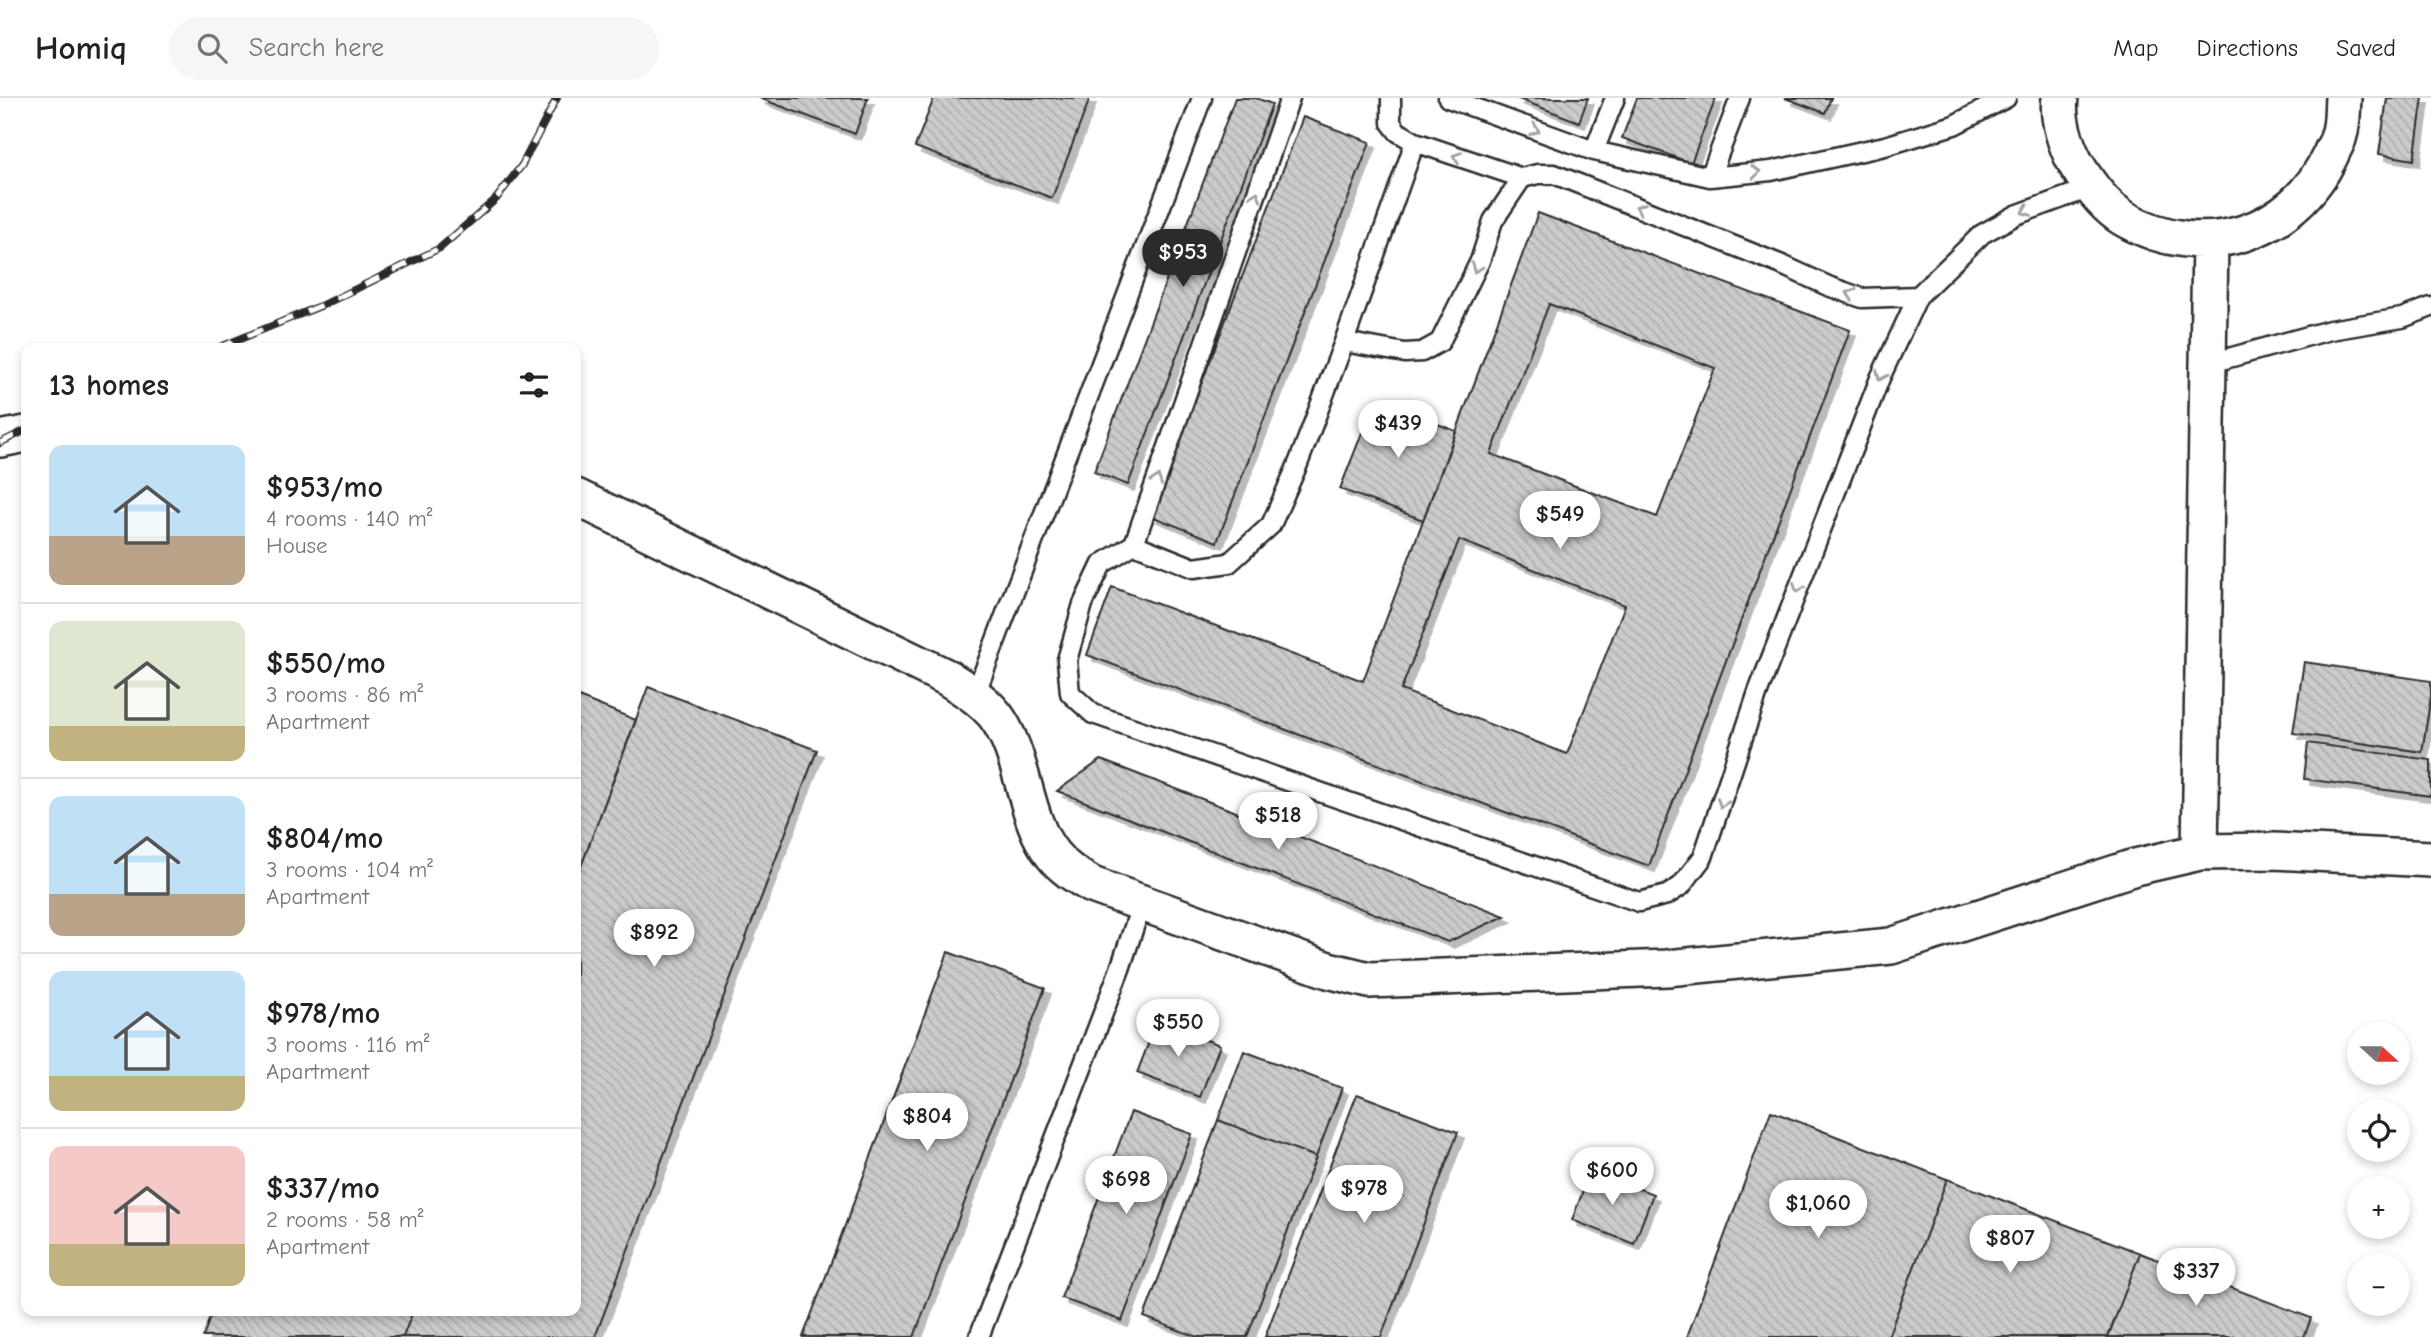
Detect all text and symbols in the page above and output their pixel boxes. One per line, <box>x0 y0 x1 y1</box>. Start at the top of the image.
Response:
search box <box>169 17 659 80</box>
text: Homiq <box>35 29 127 67</box>
icon: search <box>193 29 231 67</box>
text: Search here <box>249 33 384 63</box>
text: Map <box>2113 34 2159 62</box>
text: Directions <box>2197 34 2298 62</box>
text: Saved <box>2336 34 2396 62</box>
one-way arrow <box>1529 122 1541 136</box>
one-way arrow <box>1451 151 1463 165</box>
one-way arrow <box>1750 165 1762 180</box>
one-way arrow <box>1248 190 1262 202</box>
one-way arrow <box>1635 203 1647 217</box>
one-way arrow <box>2021 203 2033 217</box>
pin: $953 <box>1142 230 1224 289</box>
text: $953 <box>1158 238 1208 265</box>
one-way arrow <box>1470 261 1484 273</box>
one-way arrow <box>1845 288 1857 302</box>
icon: filters <box>515 366 553 404</box>
text: 13 homes <box>49 368 169 403</box>
one-way arrow <box>1875 369 1889 382</box>
pin: $439 <box>1357 400 1439 460</box>
text: $439 <box>1374 409 1422 436</box>
text: $953/mo <box>266 470 383 505</box>
icon: home <box>105 473 189 557</box>
one-way arrow <box>1149 474 1163 486</box>
pin: $549 <box>1519 491 1601 551</box>
text: $549 <box>1536 500 1584 527</box>
text: 4 rooms · 140 m² <box>266 505 433 532</box>
text: House <box>266 532 328 559</box>
one-way arrow <box>1793 582 1807 594</box>
text: $550/mo <box>266 646 386 681</box>
icon: home <box>105 649 189 733</box>
text: 3 rooms · 86 m² <box>266 681 423 708</box>
text: Apartment <box>266 708 369 735</box>
pin: $518 <box>1237 792 1319 852</box>
one-way arrow <box>1716 796 1730 808</box>
text: $518 <box>1255 801 1301 828</box>
text: $804/mo <box>266 821 383 856</box>
icon: home <box>105 824 189 908</box>
text: 3 rooms · 104 m² <box>266 856 433 883</box>
text: Apartment <box>266 883 369 910</box>
pin: $892 <box>613 910 695 969</box>
text: $892 <box>629 918 679 945</box>
text: $978/mo <box>266 996 380 1031</box>
icon: home <box>105 999 189 1083</box>
pin: $550 <box>1137 1000 1219 1059</box>
text: $550 <box>1152 1008 1204 1035</box>
north arrow <box>2347 1022 2410 1085</box>
map controls <box>2347 1022 2410 1316</box>
text: 3 rooms · 116 m² <box>266 1031 430 1058</box>
text: Apartment <box>266 1058 369 1085</box>
pin: $804 <box>886 1094 968 1153</box>
button: locate <box>2347 1099 2410 1162</box>
text: $804 <box>902 1102 952 1129</box>
pin: $600 <box>1571 1148 1653 1207</box>
pin: $698 <box>1085 1156 1167 1216</box>
text: $600 <box>1586 1156 1638 1183</box>
text: $698 <box>1101 1165 1151 1192</box>
pin: $978 <box>1323 1166 1405 1225</box>
text: $337/mo <box>266 1171 380 1206</box>
icon: home <box>105 1174 189 1258</box>
text: $978 <box>1340 1174 1388 1201</box>
button: + <box>2347 1176 2410 1239</box>
pin: $1,060 <box>1761 1180 1875 1240</box>
text: $1,060 <box>1785 1189 1851 1216</box>
text: 2 rooms · 58 m² <box>266 1206 424 1233</box>
pin: $807 <box>1969 1216 2051 1275</box>
text: $807 <box>1985 1224 2035 1251</box>
text: Apartment <box>266 1233 369 1260</box>
pin: $337 <box>2155 1248 2237 1308</box>
button: − <box>2347 1253 2410 1316</box>
text: $337 <box>2173 1257 2219 1284</box>

